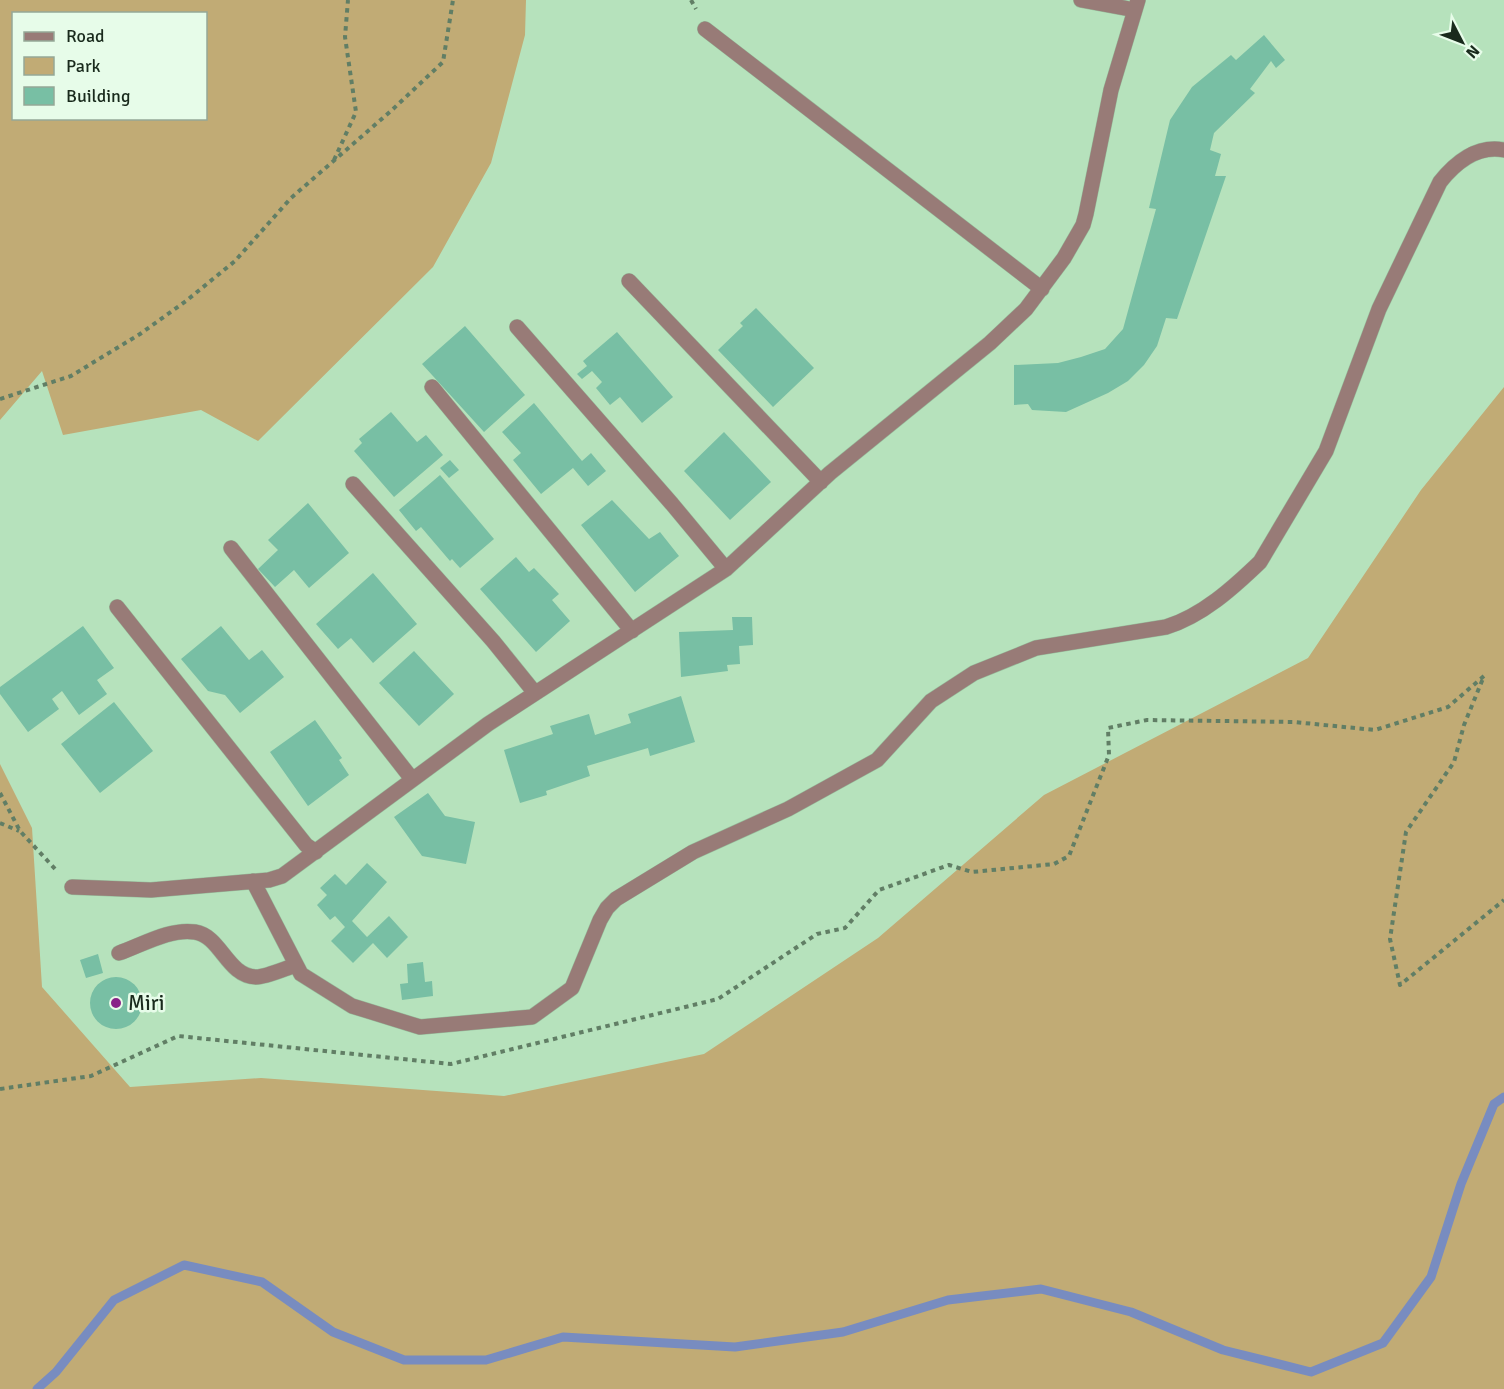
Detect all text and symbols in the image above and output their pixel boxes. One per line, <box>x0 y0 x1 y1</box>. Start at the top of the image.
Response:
legend <box>12 12 207 120</box>
north arrow <box>1432 12 1492 72</box>
text: Road <box>66 25 105 47</box>
text: N <box>1461 41 1484 62</box>
text: Park <box>66 55 101 77</box>
text: Building <box>66 85 130 107</box>
place label: Miri <box>128 990 164 1016</box>
marker: Miri <box>109 996 123 1010</box>

